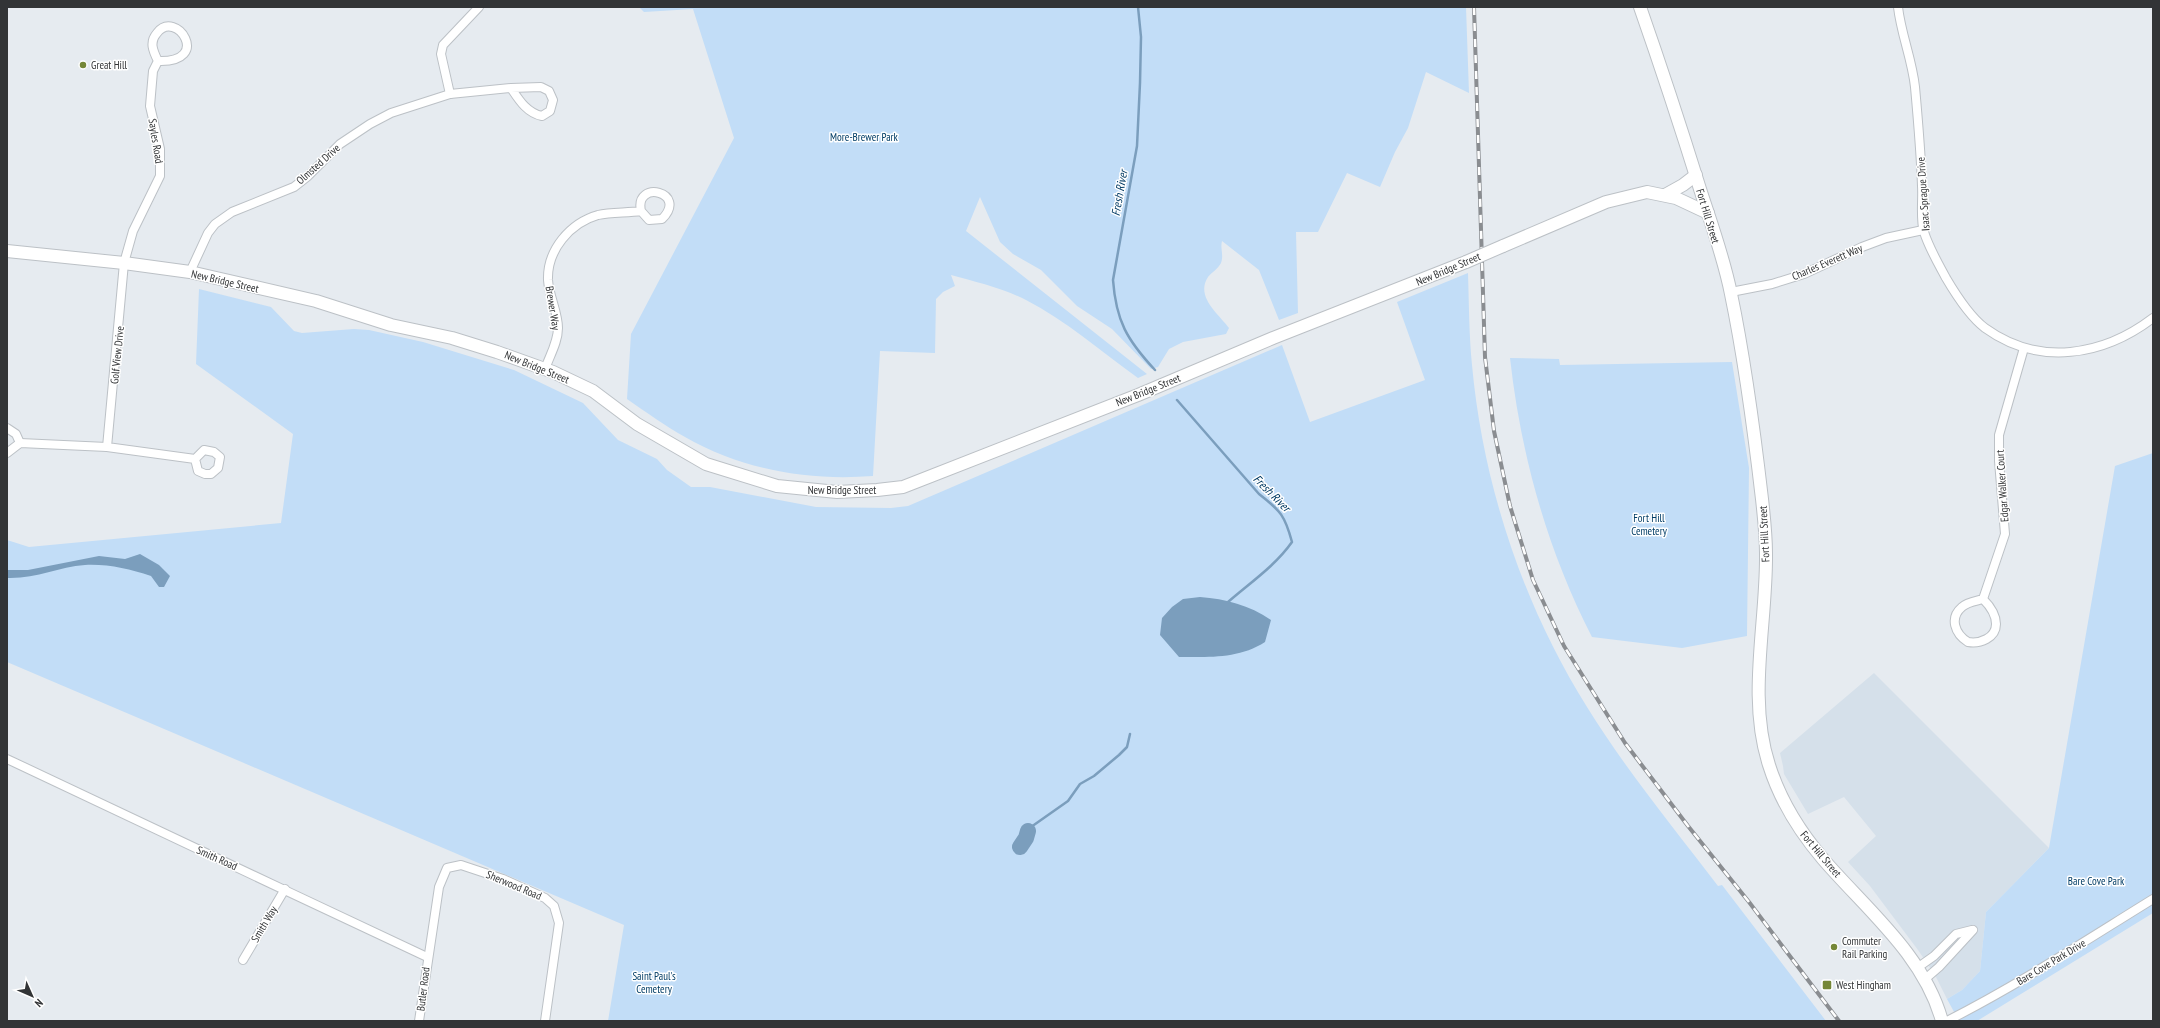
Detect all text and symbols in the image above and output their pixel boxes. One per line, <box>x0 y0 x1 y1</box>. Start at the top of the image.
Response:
place label: Great Hill <box>91 58 128 72</box>
marker: Great Hill <box>78 60 88 70</box>
street label: Sayles Road <box>146 118 166 165</box>
park label: More-Brewer Park <box>830 130 899 144</box>
street label: Olmsted Drive <box>293 140 343 187</box>
street label: Isaac Sprague Drive <box>1913 156 1933 232</box>
water label: Fresh River <box>1108 167 1131 217</box>
street label: Fort Hill Street <box>1693 187 1723 245</box>
street label: Charles Everett Way <box>1790 241 1865 283</box>
street label: New Bridge Street <box>1414 249 1482 289</box>
street label: New Bridge Street <box>190 266 260 296</box>
street label: Brewer Way <box>543 285 564 332</box>
street label: Golf View Drive <box>107 325 127 385</box>
street label: New Bridge Street <box>503 348 571 386</box>
street label: New Bridge Street <box>1114 371 1182 409</box>
street label: Edgar Walker Court <box>1992 449 2012 523</box>
water label: Fresh River <box>1250 471 1295 516</box>
street label: New Bridge Street <box>808 483 876 497</box>
street label: Fort Hill Street <box>1756 505 1772 563</box>
park label: Fort Hill Cemetery <box>1631 511 1668 538</box>
street label: Fort Hill Street <box>1797 828 1845 880</box>
street label: Smith Road <box>194 843 240 873</box>
street label: Sherwood Road <box>484 867 544 903</box>
park label: Bare Cove Park <box>2068 874 2125 888</box>
street label: Smith Way <box>248 903 281 945</box>
place label: Commuter Rail Parking <box>1842 934 1888 961</box>
street label: Bare Cove Park Drive <box>2014 936 2089 988</box>
marker: Commuter Rail Parking <box>1829 942 1839 952</box>
street label: Butler Road <box>413 966 433 1012</box>
park label: Saint Paul's Cemetery <box>632 969 676 996</box>
north arrow <box>12 976 52 1016</box>
place label: West Hingham <box>1836 978 1891 992</box>
marker: West Hingham <box>1821 979 1833 991</box>
text: N <box>32 996 46 1010</box>

